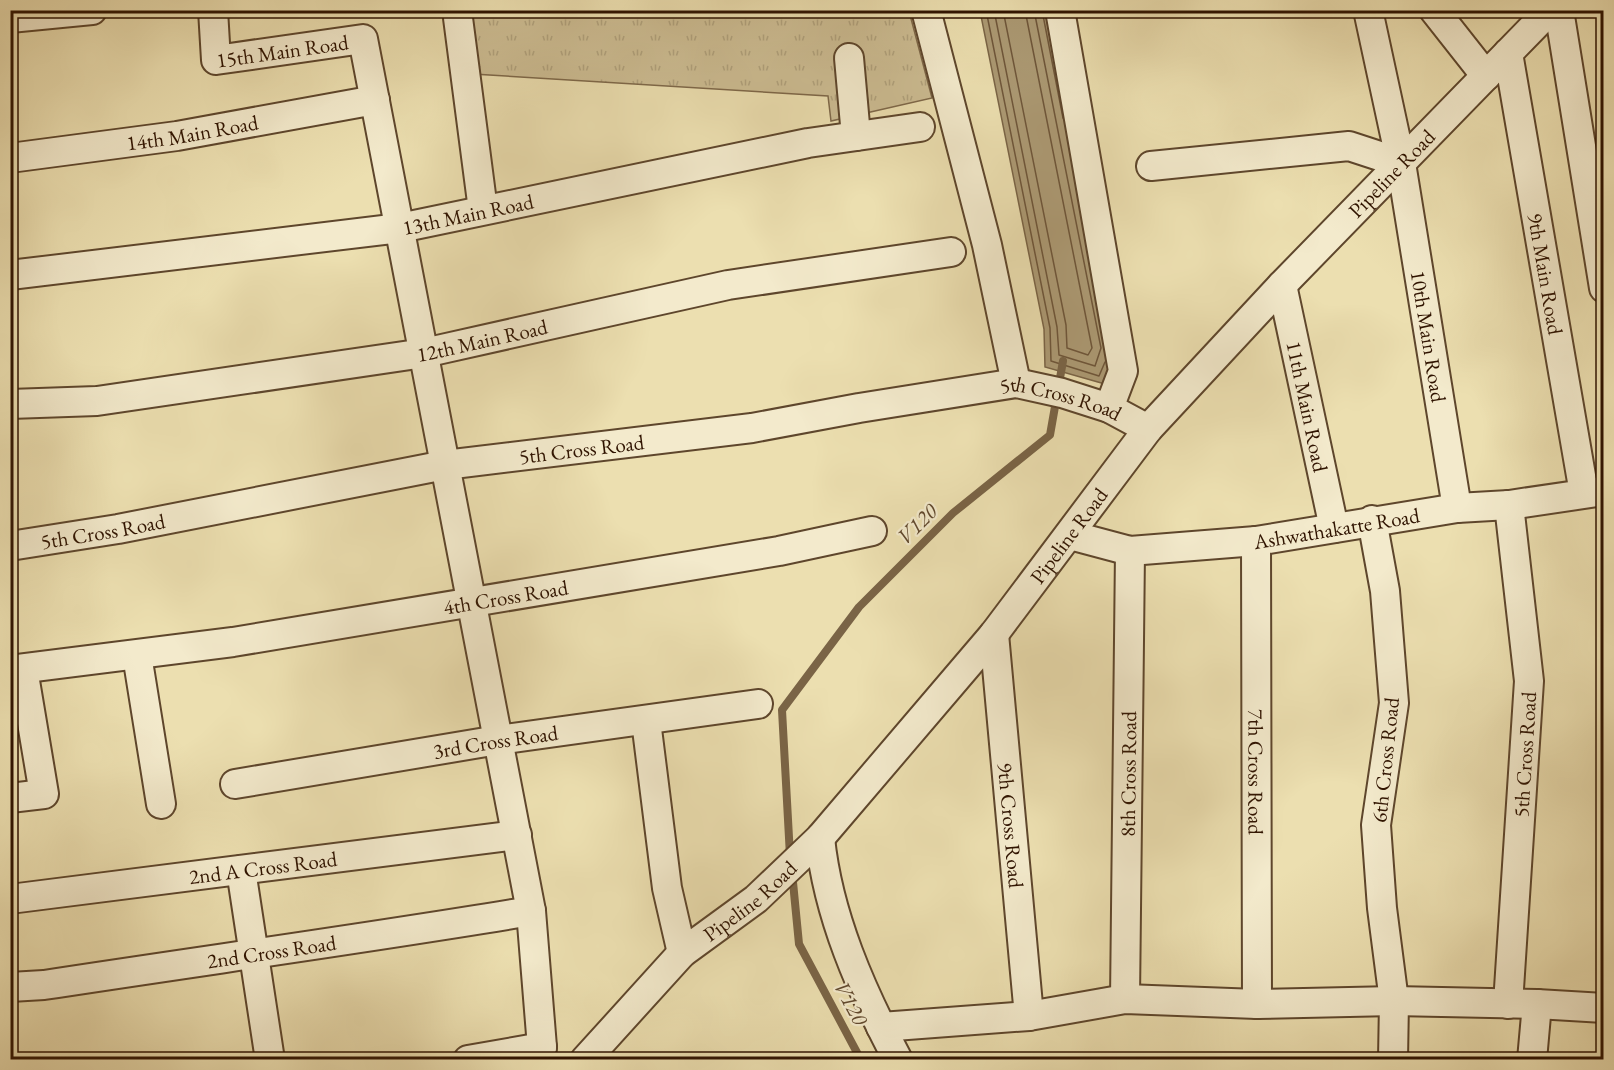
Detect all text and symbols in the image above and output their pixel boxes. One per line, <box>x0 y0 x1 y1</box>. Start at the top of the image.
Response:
street label: 15th Main Road <box>214 28 350 73</box>
street label: 14th Main Road <box>125 108 261 156</box>
street label: Pipeline Road <box>1342 123 1441 223</box>
street label: 13th Main Road <box>400 187 536 241</box>
street label: 9th Main Road <box>1522 211 1570 337</box>
street label: 10th Main Road <box>1405 268 1453 404</box>
street label: 12th Main Road <box>415 312 550 367</box>
street label: 11th Main Road <box>1281 338 1335 475</box>
street label: 5th Cross Road <box>998 370 1127 426</box>
street label: 5th Cross Road <box>517 428 646 469</box>
street label: Pipeline Road <box>1023 482 1113 589</box>
water label: V120 <box>890 496 945 551</box>
street label: Ashwathakatte Road <box>1250 501 1422 555</box>
street label: 5th Cross Road <box>39 507 168 555</box>
street label: 4th Cross Road <box>441 573 570 620</box>
street label: 5th Cross Road <box>1507 690 1542 818</box>
street label: 6th Cross Road <box>1365 696 1405 824</box>
street label: 7th Cross Road <box>1243 709 1270 835</box>
street label: 8th Cross Road <box>1113 711 1142 837</box>
street label: 3rd Cross Road <box>431 718 560 764</box>
street label: 9th Cross Road <box>992 761 1031 889</box>
street label: 2nd A Cross Road <box>187 844 339 890</box>
street label: Pipeline Road <box>697 854 802 947</box>
street label: 2nd Cross Road <box>205 928 338 974</box>
water label: V120 <box>827 976 875 1032</box>

